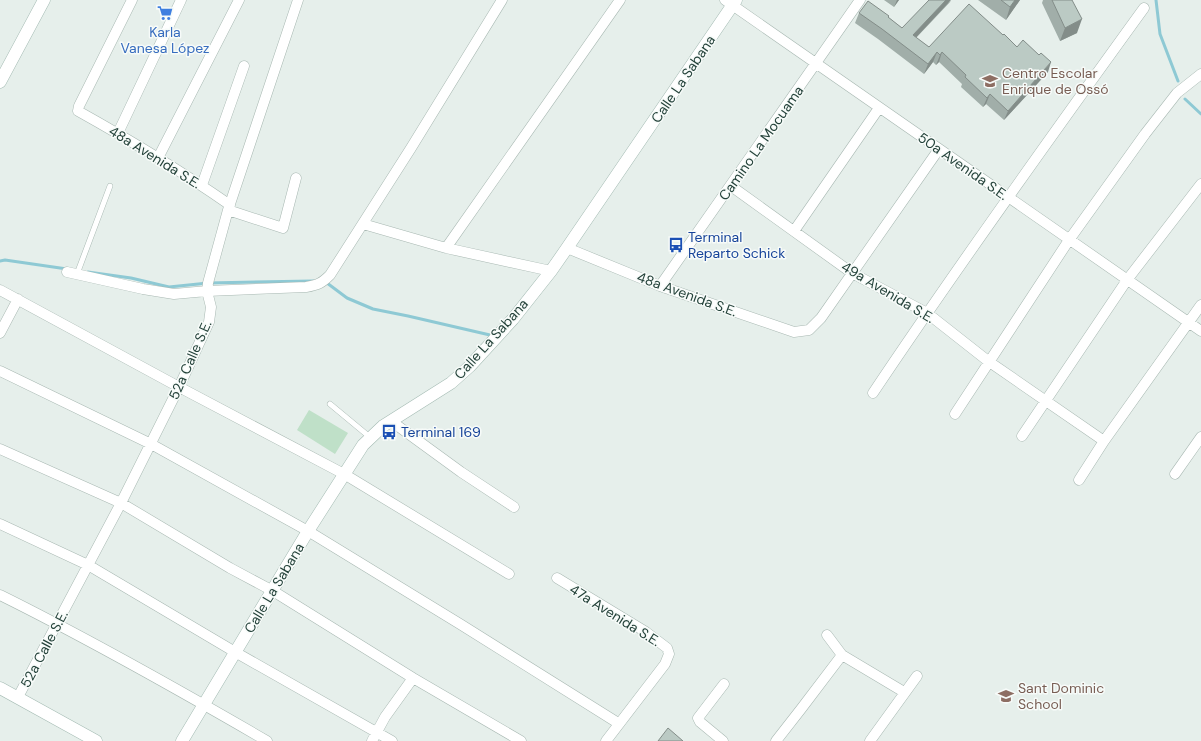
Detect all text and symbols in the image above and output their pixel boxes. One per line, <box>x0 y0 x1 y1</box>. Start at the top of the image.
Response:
supermarket icon: Karla Vanesa López <box>156 4 174 22</box>
place label: Karla Vanesa López <box>120 23 210 57</box>
street label: Calle La Sabana <box>647 32 719 126</box>
place label: Centro Escolar Enrique de Ossó <box>1002 64 1109 98</box>
school or university icon: Centro Escolar Enrique de Ossó <box>981 72 999 90</box>
street label: Camino La Mocuama <box>715 82 807 204</box>
street label: 48a Avenida S.E. <box>106 122 204 193</box>
street label: 50a Avenida S.E. <box>914 128 1012 204</box>
place label: Terminal Reparto Schick <box>688 228 785 262</box>
bus stop icon: Terminal Reparto Schick <box>667 236 685 254</box>
street label: 49a Avenida S.E. <box>838 257 938 327</box>
street label: 48a Avenida S.E. <box>635 268 740 320</box>
street label: Calle La Sabana <box>450 295 532 383</box>
street label: 52a Calle S.E. <box>165 317 216 402</box>
bus stop icon: Terminal 169 <box>380 423 398 441</box>
place label: Terminal 169 <box>401 423 481 441</box>
street label: Calle La Sabana <box>240 540 308 636</box>
street label: 47a Avenida S.E. <box>566 580 664 650</box>
street label: 52a Calle S.E. <box>16 607 72 691</box>
place label: Sant Dominic School <box>1018 679 1104 713</box>
school or university icon: Sant Dominic School <box>997 687 1015 705</box>

